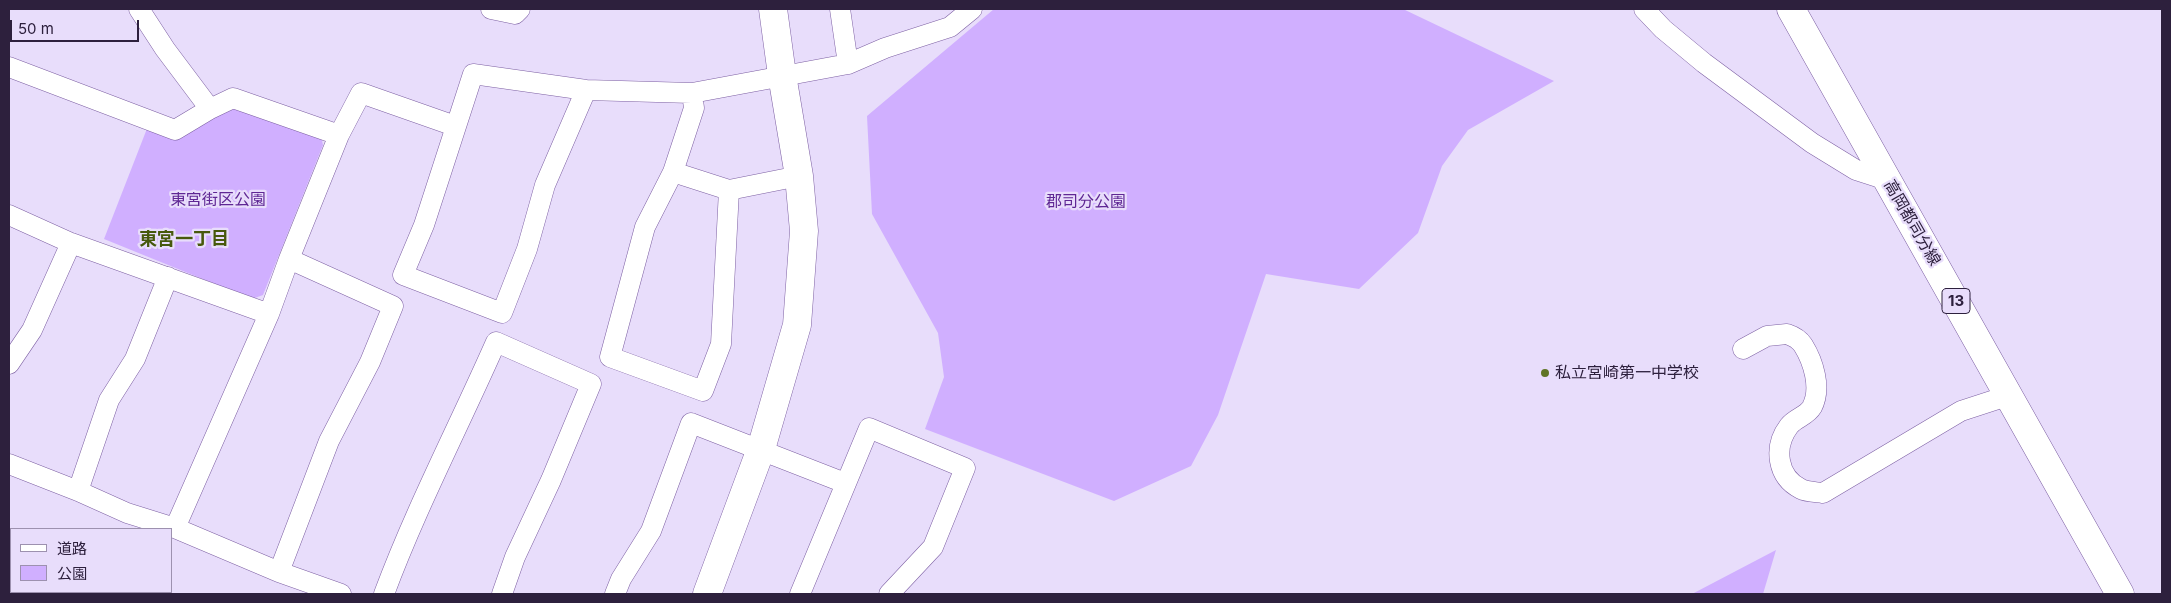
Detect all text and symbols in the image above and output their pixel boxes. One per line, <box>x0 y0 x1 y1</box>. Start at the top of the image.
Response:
scale bar <box>12 10 141 42</box>
text: 50 m <box>18 19 54 38</box>
street label: 高岡都司分線 <box>1880 177 1944 269</box>
park label: 東宮街区公園 <box>170 190 266 210</box>
park label: 郡司分公園 <box>1046 192 1126 212</box>
district label: 東宮一丁目 <box>139 229 229 251</box>
road number: 13 <box>1942 288 1970 314</box>
place label: 私立宮崎第一中学校 <box>1555 363 1699 383</box>
marker: 私立宮崎第一中学校 <box>1539 367 1551 379</box>
legend <box>10 528 172 593</box>
text: 道路 <box>57 539 87 558</box>
text: 公園 <box>57 564 87 583</box>

